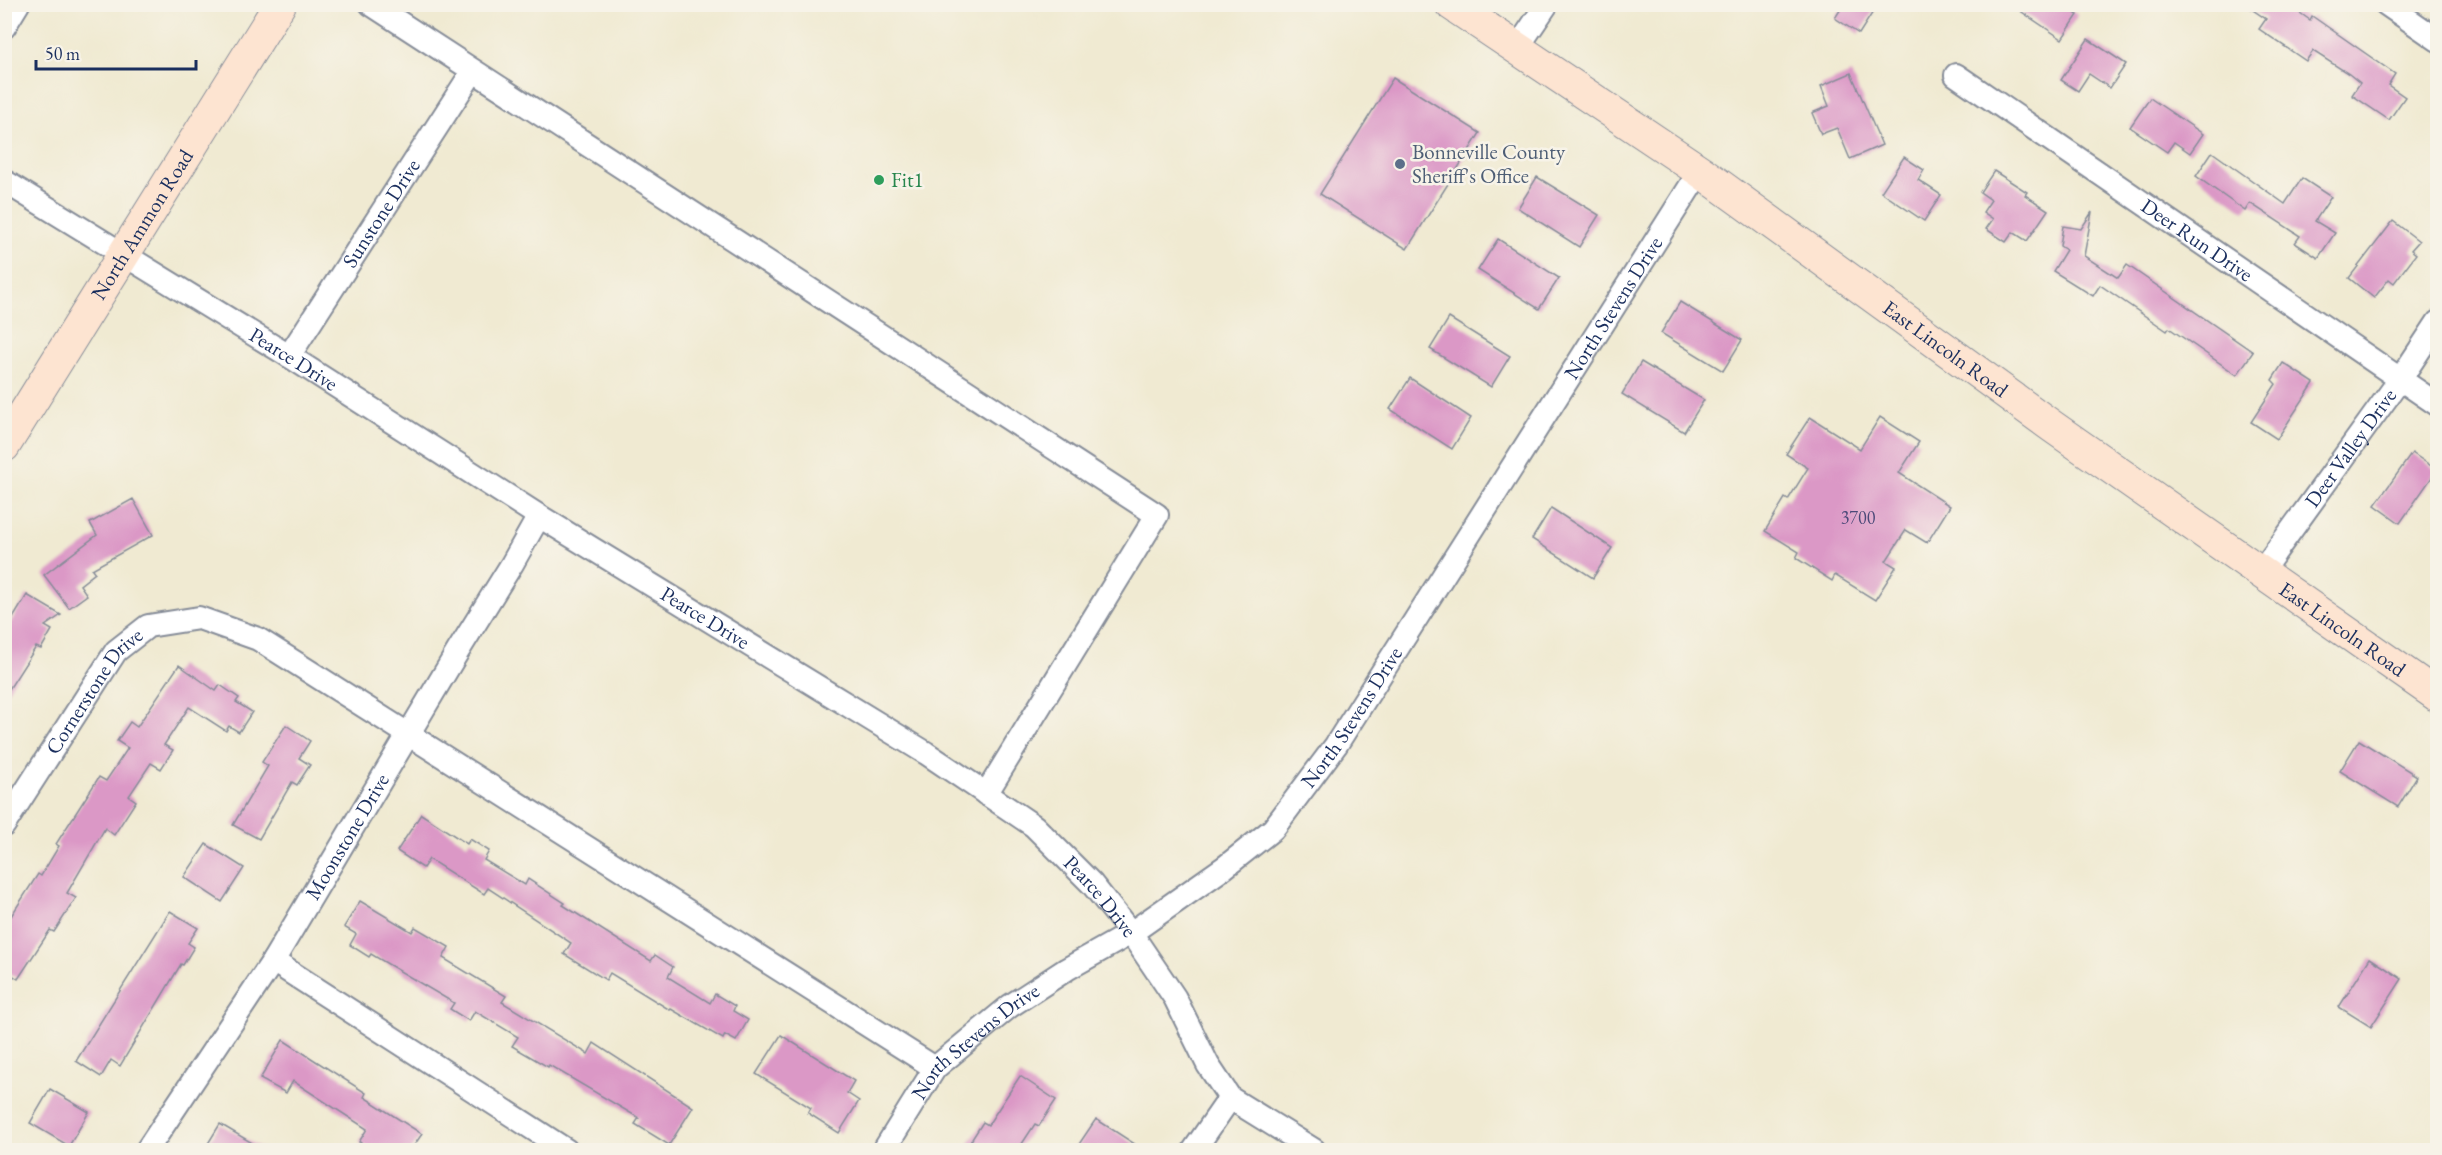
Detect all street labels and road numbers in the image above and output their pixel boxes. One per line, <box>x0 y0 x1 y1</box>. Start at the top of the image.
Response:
street label: North Ammon Road <box>85 144 199 305</box>
street label: Sunstone Drive <box>336 153 426 272</box>
street label: Deer Run Drive <box>2136 192 2258 287</box>
street label: North Stevens Drive <box>1557 231 1668 384</box>
street label: East Lincoln Road <box>1878 294 2014 403</box>
street label: Pearce Drive <box>244 321 343 397</box>
street label: Deer Valley Drive <box>2298 383 2402 512</box>
street label: East Lincoln Road <box>2274 575 2412 683</box>
street label: Pearce Drive <box>656 580 755 655</box>
street label: Cornerstone Drive <box>39 621 148 759</box>
street label: North Stevens Drive <box>1295 641 1408 793</box>
street label: Moonstone Drive <box>299 768 395 905</box>
street label: Pearce Drive <box>1058 849 1143 942</box>
street label: North Stevens Drive <box>905 977 1044 1104</box>

